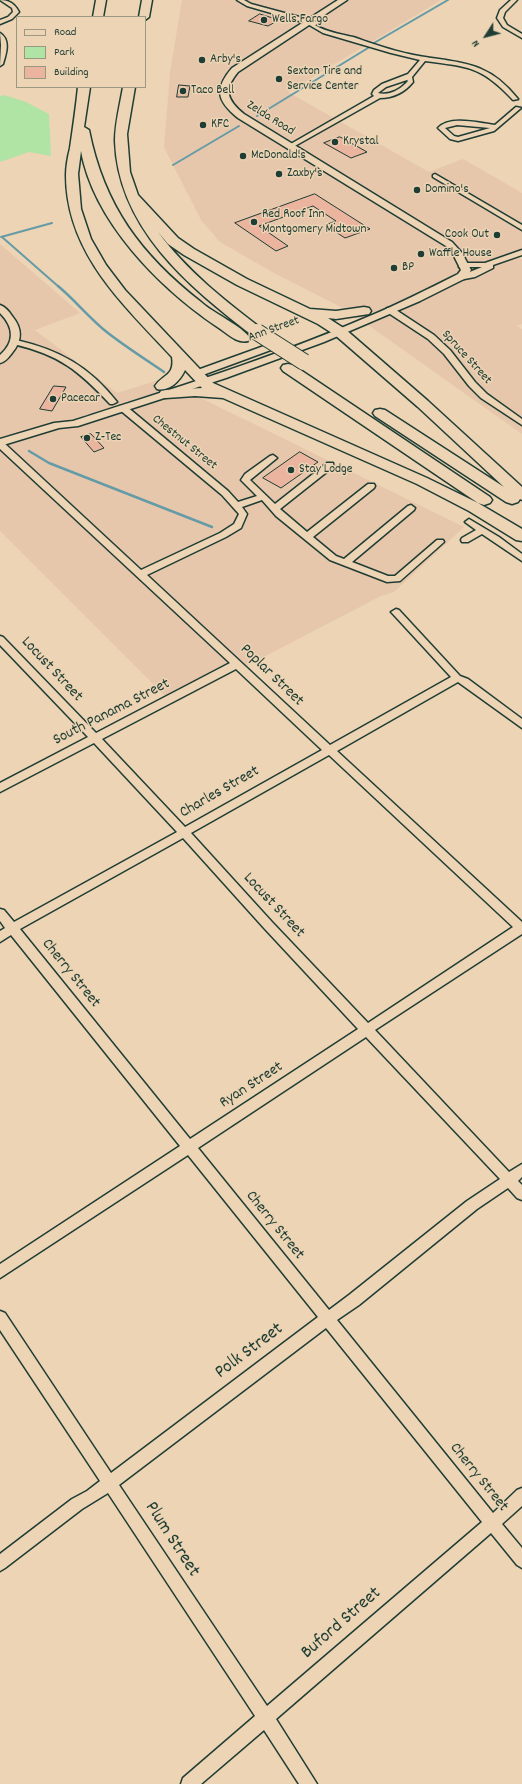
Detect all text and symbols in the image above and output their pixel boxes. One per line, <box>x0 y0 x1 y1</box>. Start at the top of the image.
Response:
place label: Wells Fargo <box>272 12 328 28</box>
marker: Wells Fargo <box>259 15 269 25</box>
legend <box>16 16 146 88</box>
north arrow <box>466 16 506 56</box>
text: Road <box>54 24 76 41</box>
text: N <box>468 36 484 50</box>
text: Park <box>54 44 74 61</box>
place label: Arby's <box>210 52 241 68</box>
marker: Arby's <box>197 55 207 65</box>
text: Building <box>54 64 89 81</box>
place label: Sexton Tire and Service Center <box>287 64 362 95</box>
marker: Sexton Tire and Service Center <box>274 74 284 84</box>
place label: Taco Bell <box>191 83 234 99</box>
marker: Taco Bell <box>178 86 188 96</box>
street label: Zelda Road <box>243 98 297 140</box>
place label: KFC <box>211 117 229 133</box>
marker: KFC <box>198 120 208 130</box>
place label: Krystal <box>343 134 379 150</box>
marker: Krystal <box>330 137 340 147</box>
place label: McDonald's <box>251 148 306 164</box>
marker: McDonald's <box>238 151 248 161</box>
place label: Zaxby's <box>287 166 323 182</box>
marker: Zaxby's <box>274 169 284 179</box>
place label: Domino's <box>425 182 469 198</box>
marker: Domino's <box>412 185 422 195</box>
place label: Red Roof Inn Montgomery Midtown <box>262 207 366 238</box>
marker: Red Roof Inn Montgomery Midtown <box>249 217 259 227</box>
place label: Cook Out <box>445 227 489 243</box>
marker: Cook Out <box>492 230 502 240</box>
place label: Waffle House <box>429 246 492 262</box>
marker: Waffle House <box>416 249 426 259</box>
place label: BP <box>402 260 414 276</box>
marker: BP <box>389 263 399 273</box>
street label: Ann Street <box>246 313 302 347</box>
street label: Spruce Street <box>438 328 494 388</box>
place label: Pacecar <box>61 391 100 407</box>
marker: Pacecar <box>48 394 58 404</box>
street label: Chestnut Street <box>148 412 220 474</box>
place label: Z-Tec <box>95 430 121 446</box>
marker: Z-Tec <box>82 433 92 443</box>
place label: Stay Lodge <box>299 462 352 478</box>
marker: Stay Lodge <box>286 465 296 475</box>
street label: Locust Street <box>16 633 86 707</box>
street label: Poplar Street <box>235 641 307 711</box>
street label: South Panama Street <box>50 675 174 751</box>
street label: Charles Street <box>177 762 263 824</box>
street label: Locust Street <box>238 869 308 943</box>
street label: Cherry Street <box>36 936 104 1012</box>
street label: Ryan Street <box>217 1058 287 1114</box>
street label: Cherry Street <box>240 1188 308 1264</box>
street label: Polk Street <box>211 1319 289 1385</box>
street label: Cherry Street <box>444 1440 512 1516</box>
street label: Plum Street <box>138 1498 204 1582</box>
street label: Buford Street <box>297 1583 387 1665</box>

